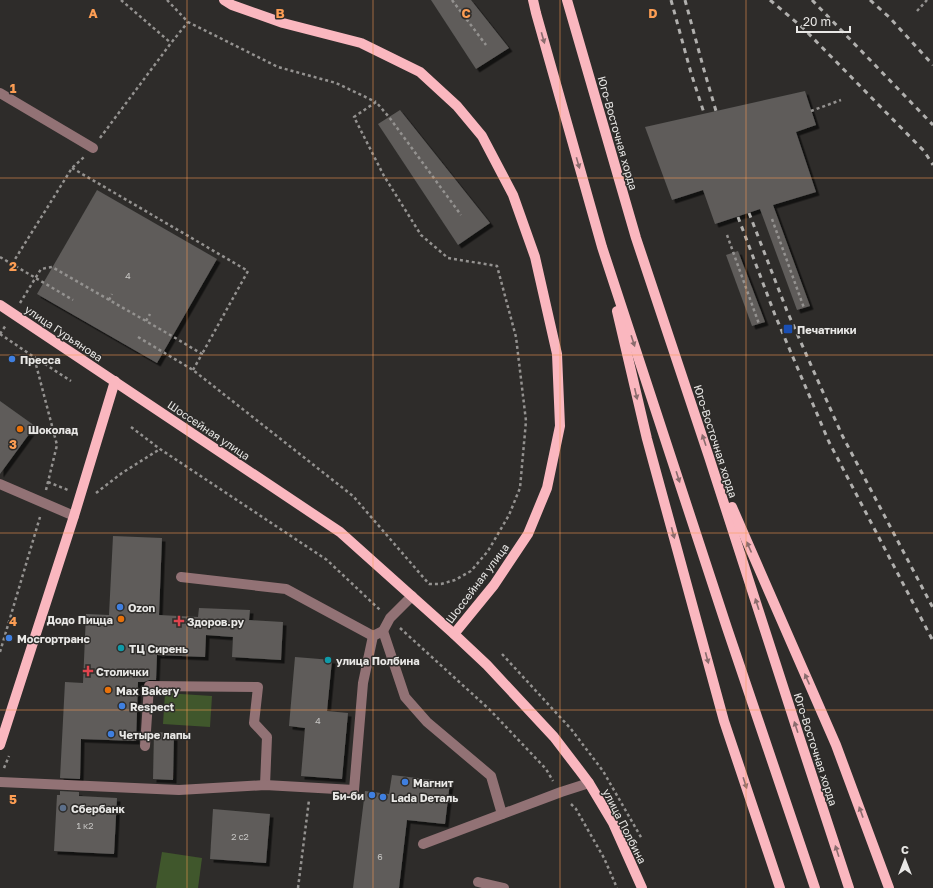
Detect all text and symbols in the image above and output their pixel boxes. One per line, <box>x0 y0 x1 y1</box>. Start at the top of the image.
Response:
text: A <box>88 5 98 21</box>
text: B <box>275 5 285 21</box>
text: C <box>461 5 471 21</box>
text: D <box>648 5 658 21</box>
scale bar <box>797 8 850 34</box>
text: 20 m <box>803 14 831 29</box>
one-way arrow <box>540 32 546 44</box>
street label: Юго-Восточная хорда <box>595 74 641 192</box>
text: 1 <box>10 80 17 96</box>
one-way arrow <box>575 157 581 169</box>
text: 2 <box>9 258 17 274</box>
house number: 4 <box>125 270 131 281</box>
street label: улица Гурьянова <box>23 302 105 364</box>
marker: Печатники <box>782 323 794 335</box>
place label: Печатники <box>797 323 857 336</box>
one-way arrow <box>630 335 636 347</box>
place label: Пресса <box>20 353 61 366</box>
marker: Пресса <box>7 354 17 364</box>
street label: Юго-Восточная хорда <box>692 383 740 499</box>
one-way arrow <box>634 388 640 400</box>
street label: Шоссейная улица <box>165 398 253 462</box>
place label: Шоколад <box>28 423 78 436</box>
marker: Шоколад <box>15 424 25 434</box>
one-way arrow <box>701 434 707 446</box>
text: 3 <box>9 436 17 452</box>
one-way arrow <box>675 472 681 484</box>
one-way arrow <box>670 527 676 539</box>
street label: Шоссейная улица <box>443 541 511 625</box>
one-way arrow <box>746 541 752 552</box>
one-way arrow <box>754 597 760 609</box>
place label: Ozon <box>128 601 156 614</box>
marker: Ozon <box>115 602 125 612</box>
text: 4 <box>9 613 17 629</box>
place label: Додо Пицца <box>47 613 113 626</box>
marker: Додо Пицца <box>116 614 126 624</box>
place label: Здоров.ру <box>187 615 244 628</box>
marker: Здоров.ру <box>174 616 184 626</box>
place label: Мосгортранс <box>17 632 90 645</box>
marker: Мосгортранс <box>4 633 14 643</box>
place label: ТЦ Сирень <box>129 642 188 655</box>
marker: ТЦ Сирень <box>116 643 126 653</box>
one-way arrow <box>704 653 710 665</box>
place label: улица Полбина <box>336 654 420 667</box>
marker: улица Полбина <box>323 655 333 665</box>
place label: Столички <box>96 665 149 678</box>
marker: Столички <box>83 666 93 676</box>
one-way arrow <box>804 673 810 684</box>
place label: Max Bakery <box>116 684 180 697</box>
marker: Max Bakery <box>103 685 113 695</box>
street label: Юго-Восточная хорда <box>792 691 840 807</box>
place label: Respect <box>130 700 175 713</box>
marker: Respect <box>117 701 127 711</box>
house number: 4 <box>315 715 321 726</box>
one-way arrow <box>793 721 799 733</box>
place label: Четыре лапы <box>119 728 191 741</box>
marker: Четыре лапы <box>106 729 116 739</box>
place label: Магнит <box>413 776 454 789</box>
marker: Магнит <box>400 777 410 787</box>
one-way arrow <box>742 777 748 789</box>
street label: улица Полбина <box>601 786 649 866</box>
place label: Би-би <box>332 789 364 802</box>
marker: Би-би <box>367 790 377 800</box>
text: 5 <box>9 791 17 807</box>
place label: Lada Dеталь <box>391 791 458 804</box>
marker: Lada Dеталь <box>378 792 388 802</box>
place label: Сбербанк <box>71 802 125 815</box>
marker: Сбербанк <box>58 803 68 813</box>
one-way arrow <box>857 806 863 818</box>
house number: 1 к2 <box>76 820 94 831</box>
house number: 2 с2 <box>231 831 249 842</box>
north arrow <box>885 840 925 880</box>
text: С <box>901 843 909 856</box>
one-way arrow <box>834 845 840 857</box>
house number: 6 <box>377 851 383 862</box>

